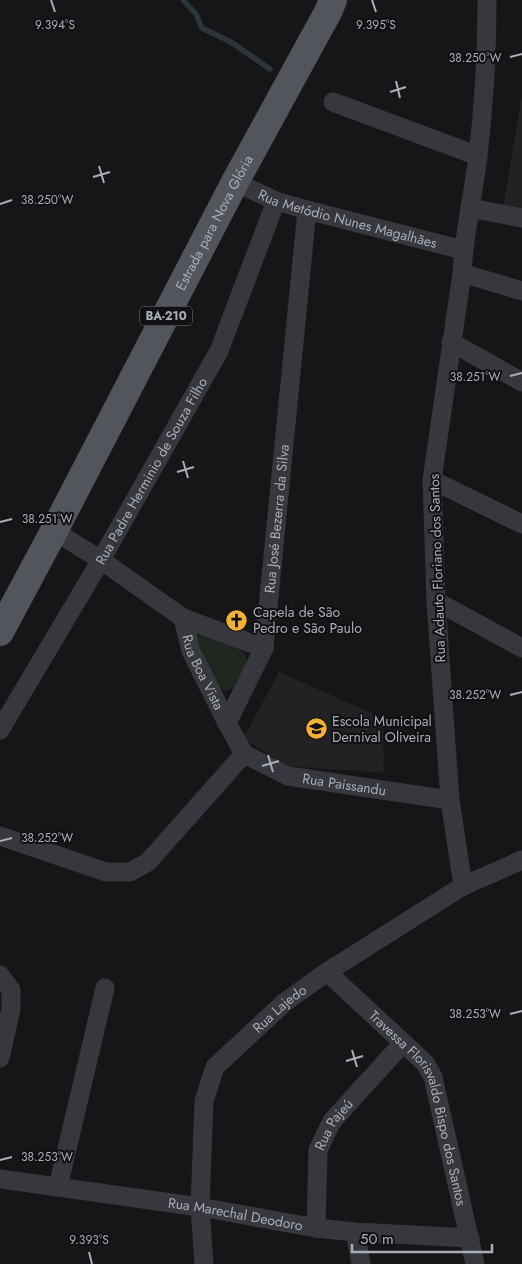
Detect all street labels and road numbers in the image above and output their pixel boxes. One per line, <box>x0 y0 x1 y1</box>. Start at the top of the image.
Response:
street label: Estrada para Nova Glória <box>171 151 258 294</box>
street label: Rua Metódio Nunes Magalhães <box>255 184 440 253</box>
road number: BA-210 <box>140 306 192 326</box>
street label: Rua Padre Herminio de Souza Filho <box>90 373 212 568</box>
street label: Rua José Bezerra da Silva <box>259 443 294 594</box>
street label: Rua Adauto Floriano dos Santos <box>424 473 450 663</box>
street label: Rua Boa Vista <box>177 633 229 713</box>
street label: Rua Paissandu <box>301 768 387 800</box>
street label: Rua Lajedo <box>248 980 311 1037</box>
street label: Travessa Florisvaldo Bispo dos Santos <box>364 1006 472 1208</box>
street label: Rua Pajeú <box>309 1094 357 1154</box>
street label: Rua Marechal Deodoro <box>167 1193 305 1235</box>

